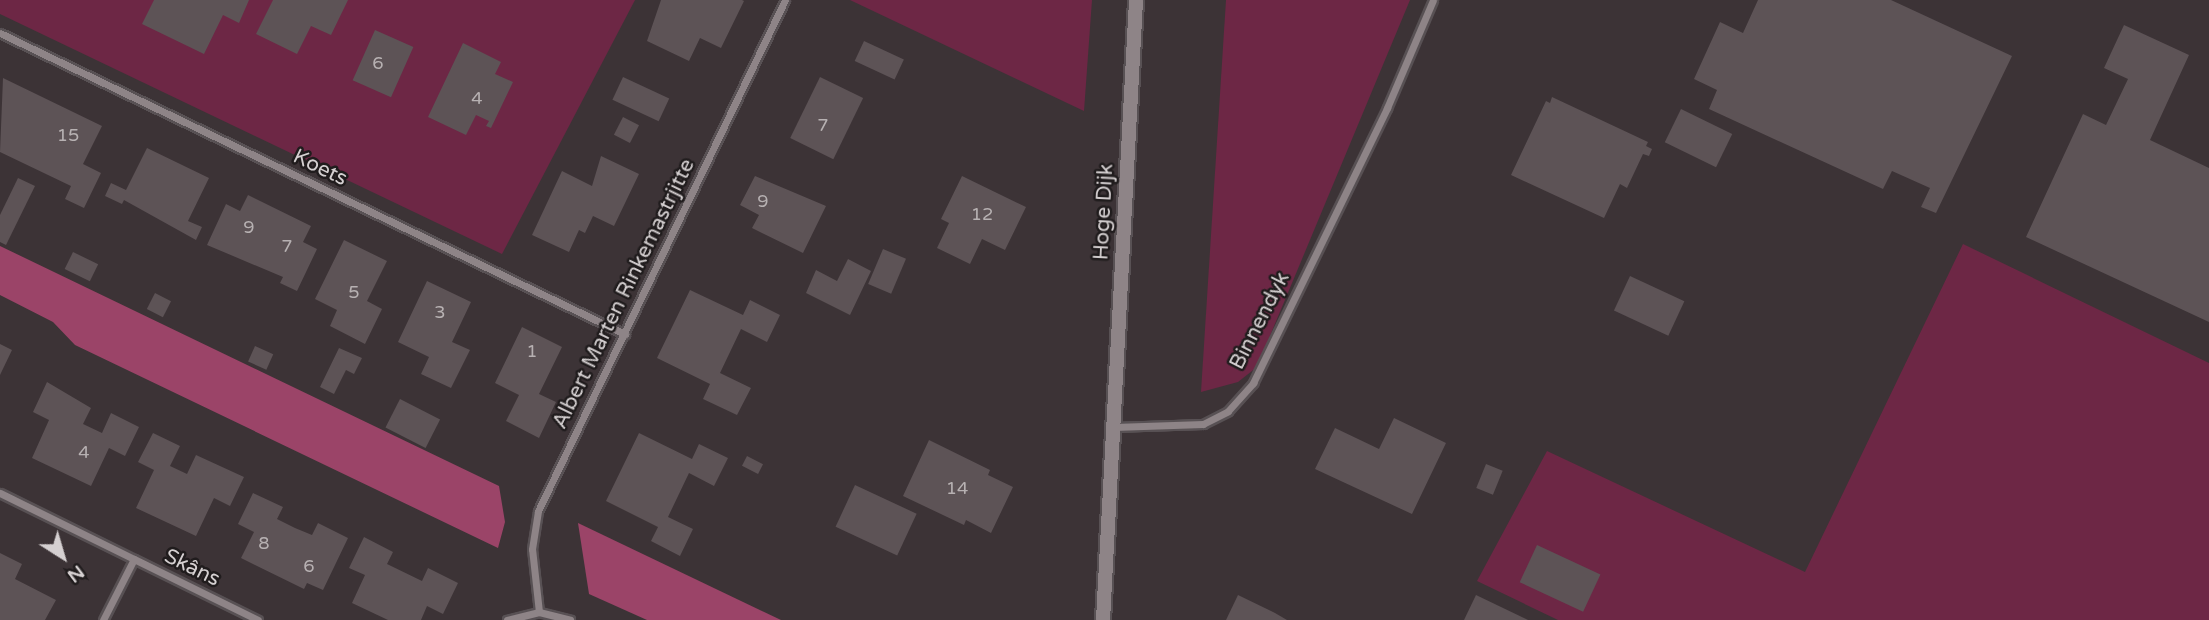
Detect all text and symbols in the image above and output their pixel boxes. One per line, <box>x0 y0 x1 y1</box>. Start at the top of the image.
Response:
house number: 6 <box>372 52 384 74</box>
house number: 4 <box>471 87 483 109</box>
house number: 7 <box>817 114 829 136</box>
house number: 15 <box>57 124 79 146</box>
street label: Koets <box>289 144 351 192</box>
street label: Albert Marten Rinkemastrjitte <box>548 155 700 433</box>
street label: Hoge Dijk <box>1089 163 1119 261</box>
house number: 9 <box>757 190 769 212</box>
house number: 12 <box>971 203 993 225</box>
house number: 9 <box>243 216 255 238</box>
house number: 7 <box>281 235 293 257</box>
street label: Binnendyk <box>1225 268 1295 374</box>
house number: 5 <box>348 281 360 303</box>
house number: 3 <box>434 301 446 323</box>
house number: 1 <box>526 340 538 362</box>
house number: 4 <box>78 441 90 463</box>
house number: 14 <box>946 477 968 499</box>
north arrow <box>28 522 98 592</box>
house number: 8 <box>258 532 270 554</box>
street label: Skâns <box>160 544 224 592</box>
house number: 6 <box>303 555 315 577</box>
text: N <box>63 560 88 587</box>

